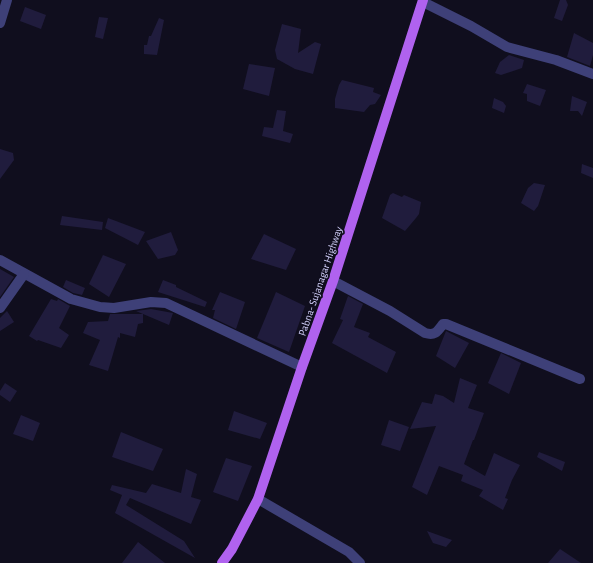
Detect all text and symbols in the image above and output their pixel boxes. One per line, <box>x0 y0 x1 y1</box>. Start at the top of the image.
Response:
street label: Pabna- Sujanagar Highway <box>297 225 344 337</box>

